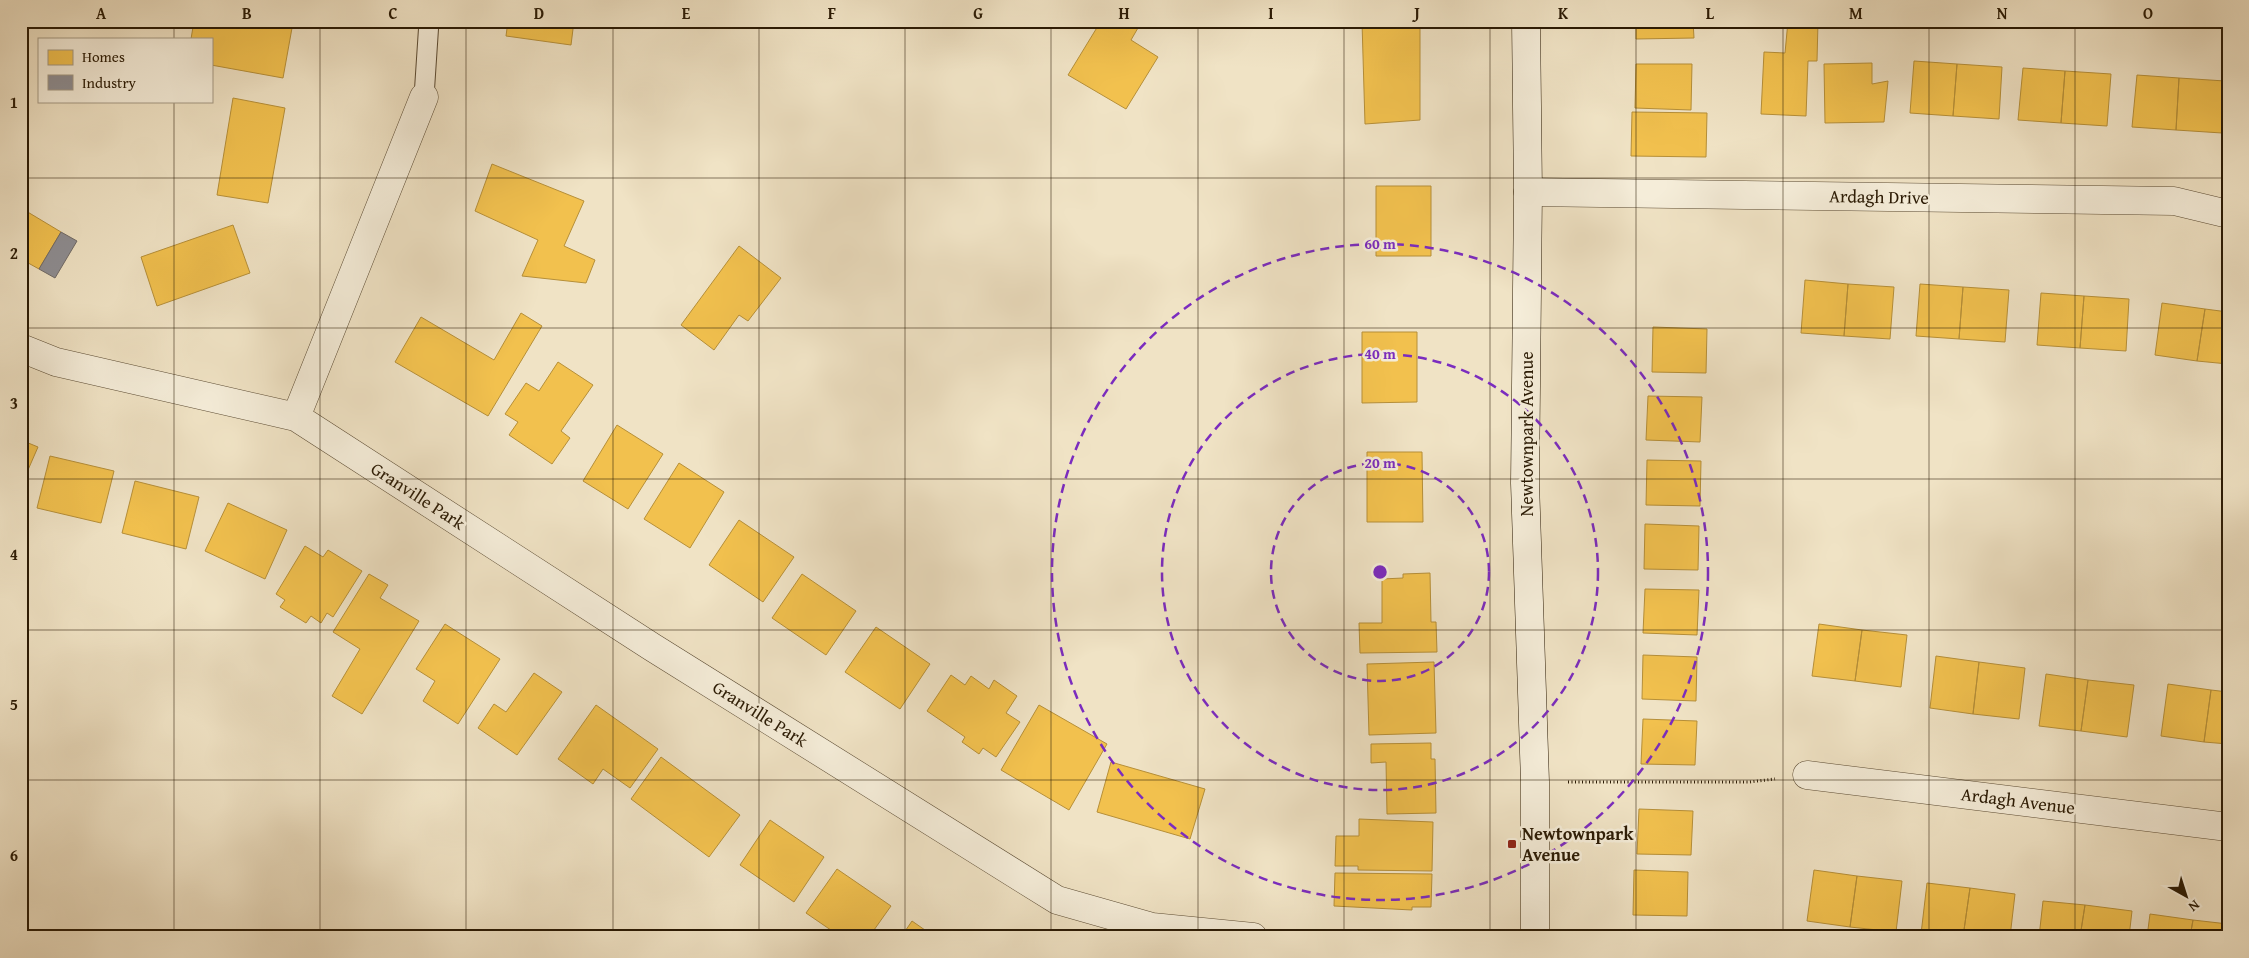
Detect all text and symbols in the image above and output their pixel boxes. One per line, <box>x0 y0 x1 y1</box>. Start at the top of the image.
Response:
text: A <box>96 1 107 25</box>
text: B <box>242 1 252 25</box>
text: C <box>388 1 398 25</box>
text: D <box>534 1 544 25</box>
text: E <box>682 1 691 25</box>
text: F <box>828 1 836 25</box>
text: G <box>973 1 983 25</box>
text: H <box>1118 1 1130 25</box>
text: I <box>1268 1 1274 25</box>
text: J <box>1411 1 1420 25</box>
text: K <box>1558 1 1569 25</box>
text: L <box>1706 1 1715 25</box>
text: M <box>1849 1 1863 25</box>
text: N <box>1997 1 2008 25</box>
text: O <box>2143 1 2153 25</box>
legend <box>38 38 212 102</box>
text: Homes <box>82 46 125 67</box>
text: Industry <box>82 72 137 93</box>
text: 1 <box>10 90 18 114</box>
street label: Ardagh Drive <box>1829 182 1929 211</box>
text: 60 m <box>1364 233 1396 254</box>
text: 2 <box>10 241 18 265</box>
text: 40 m <box>1364 343 1396 364</box>
street label: Newtownpark Avenue <box>1513 351 1540 517</box>
text: 3 <box>10 391 18 415</box>
text: 20 m <box>1364 452 1396 473</box>
street label: Granville Park <box>366 455 472 537</box>
text: 4 <box>10 542 18 566</box>
centre of rings <box>1371 563 1389 581</box>
street label: Granville Park <box>707 674 814 754</box>
text: 5 <box>10 692 18 716</box>
street label: Ardagh Avenue <box>1960 780 2077 821</box>
place label: Newtownpark Avenue <box>1522 820 1634 868</box>
marker: Newtownpark Avenue <box>1506 838 1518 850</box>
text: 6 <box>10 843 18 867</box>
north arrow <box>2162 870 2212 920</box>
text: N <box>2184 895 2204 917</box>

